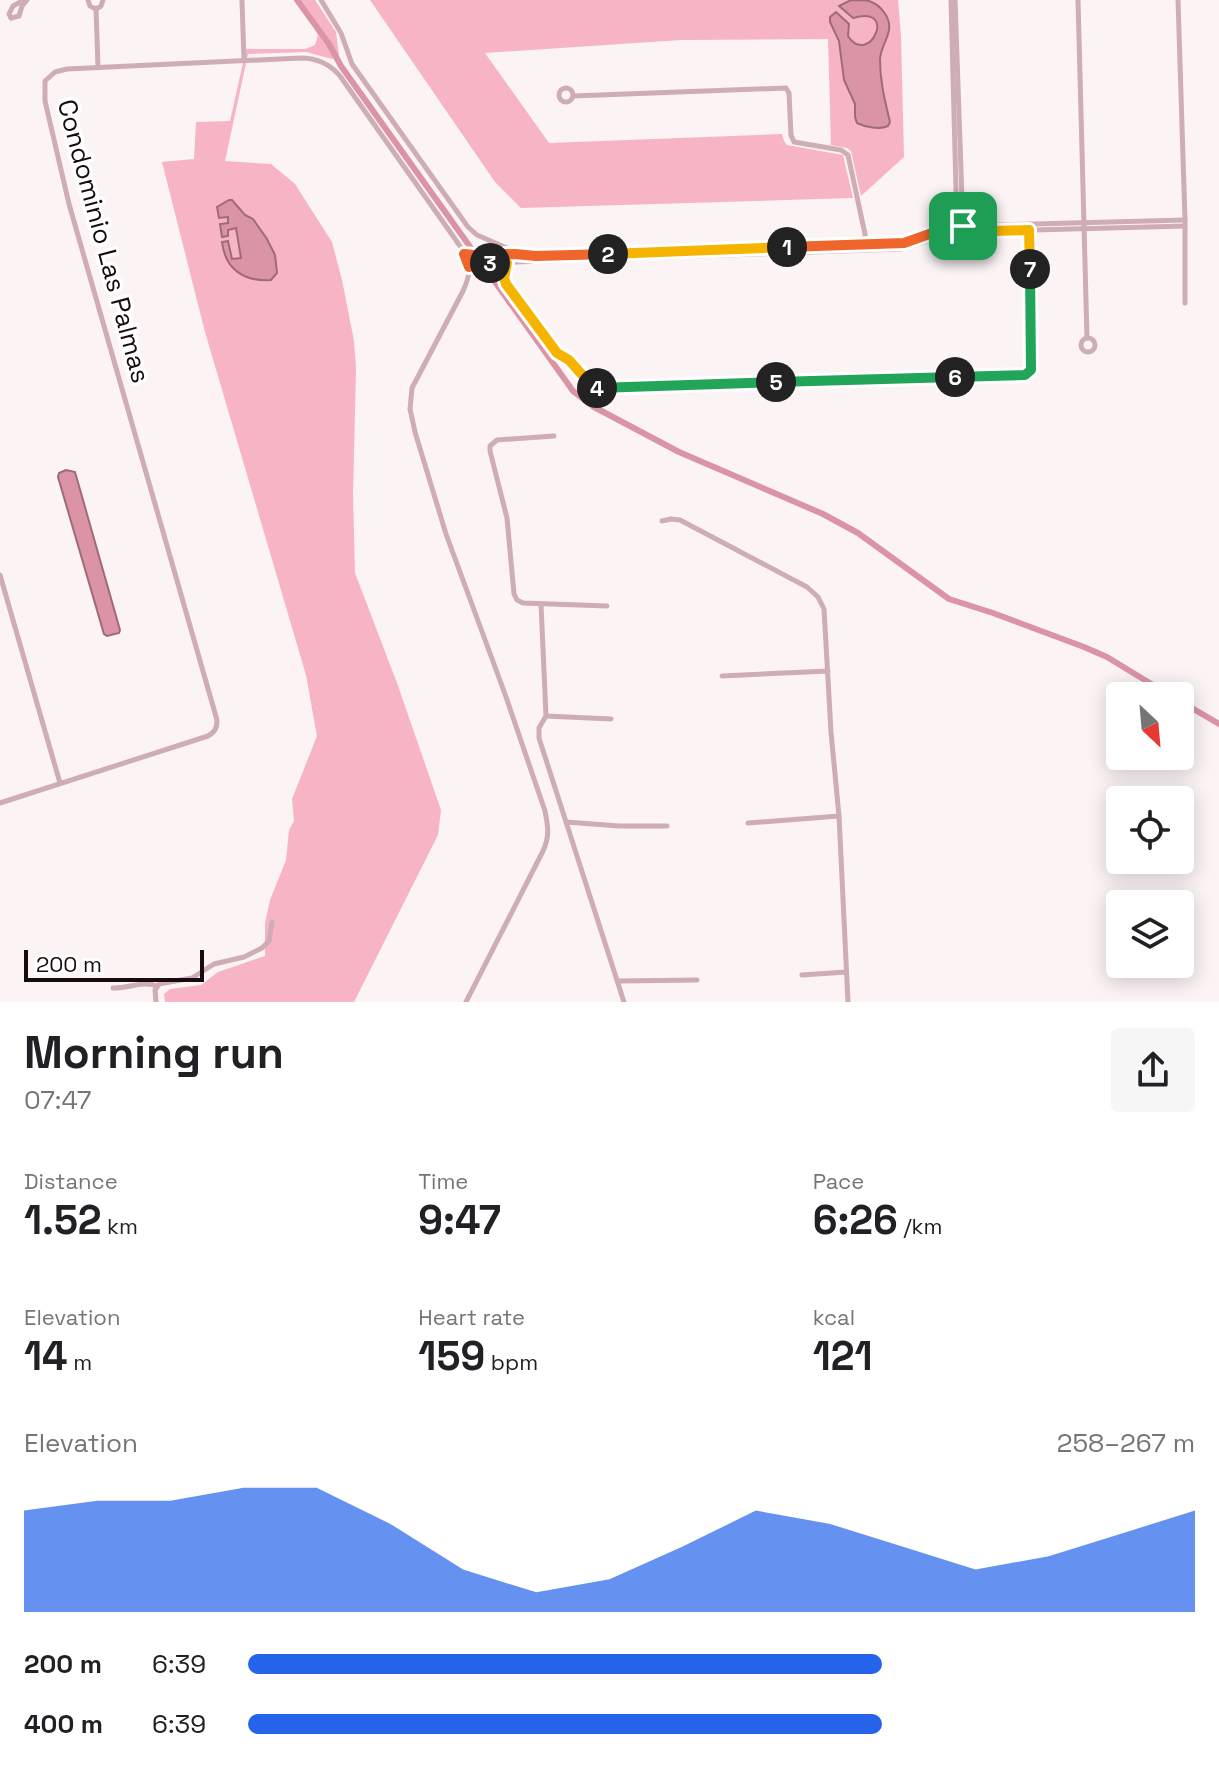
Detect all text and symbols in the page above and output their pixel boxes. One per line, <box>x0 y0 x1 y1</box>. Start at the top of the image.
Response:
street label: Condominio Las Palmas <box>50 95 158 387</box>
pin <box>929 192 997 260</box>
icon: arrive <box>941 204 985 248</box>
pin: 1 <box>767 227 807 267</box>
text: 1 <box>782 233 792 261</box>
pin: 2 <box>588 234 628 274</box>
text: 2 <box>601 240 615 268</box>
pin: 3 <box>470 243 510 283</box>
text: 3 <box>483 249 497 277</box>
pin: 7 <box>1010 249 1050 289</box>
text: 7 <box>1024 255 1036 283</box>
pin: 6 <box>935 357 975 397</box>
pin: 5 <box>756 362 796 402</box>
text: 6 <box>948 363 962 391</box>
pin: 4 <box>577 368 617 408</box>
text: 5 <box>769 368 783 396</box>
text: 4 <box>590 374 604 402</box>
north arrow <box>1106 682 1194 770</box>
map controls <box>1106 682 1194 978</box>
button: locate <box>1106 786 1194 874</box>
button: layers <box>1106 890 1194 978</box>
scale bar <box>24 946 204 982</box>
text: 200 m <box>36 950 102 978</box>
text: Morning run <box>24 1025 284 1081</box>
button: share <box>1111 1028 1195 1112</box>
text: 07:47 <box>24 1083 92 1117</box>
text: Distance <box>24 1167 118 1195</box>
text: Time <box>418 1167 468 1195</box>
text: Pace <box>813 1167 864 1195</box>
text: 1.52 <box>24 1195 101 1246</box>
text: 9:47 <box>418 1195 501 1246</box>
text: 6:26 <box>813 1195 898 1246</box>
text: km <box>101 1212 138 1240</box>
text: /km <box>898 1212 942 1240</box>
text: Elevation <box>24 1303 120 1331</box>
text: Heart rate <box>418 1303 525 1331</box>
text: kcal <box>813 1303 855 1331</box>
text: 14 <box>24 1331 68 1382</box>
text: 159 <box>418 1331 485 1382</box>
text: 121 <box>813 1331 873 1382</box>
text: m <box>68 1348 92 1376</box>
text: bpm <box>485 1348 538 1376</box>
text: Elevation <box>24 1426 138 1460</box>
text: 258–267 m <box>1057 1426 1195 1460</box>
text: 200 m <box>24 1647 102 1681</box>
text: 6:39 <box>152 1647 206 1681</box>
text: 400 m <box>24 1707 103 1741</box>
text: 6:39 <box>152 1707 206 1741</box>

